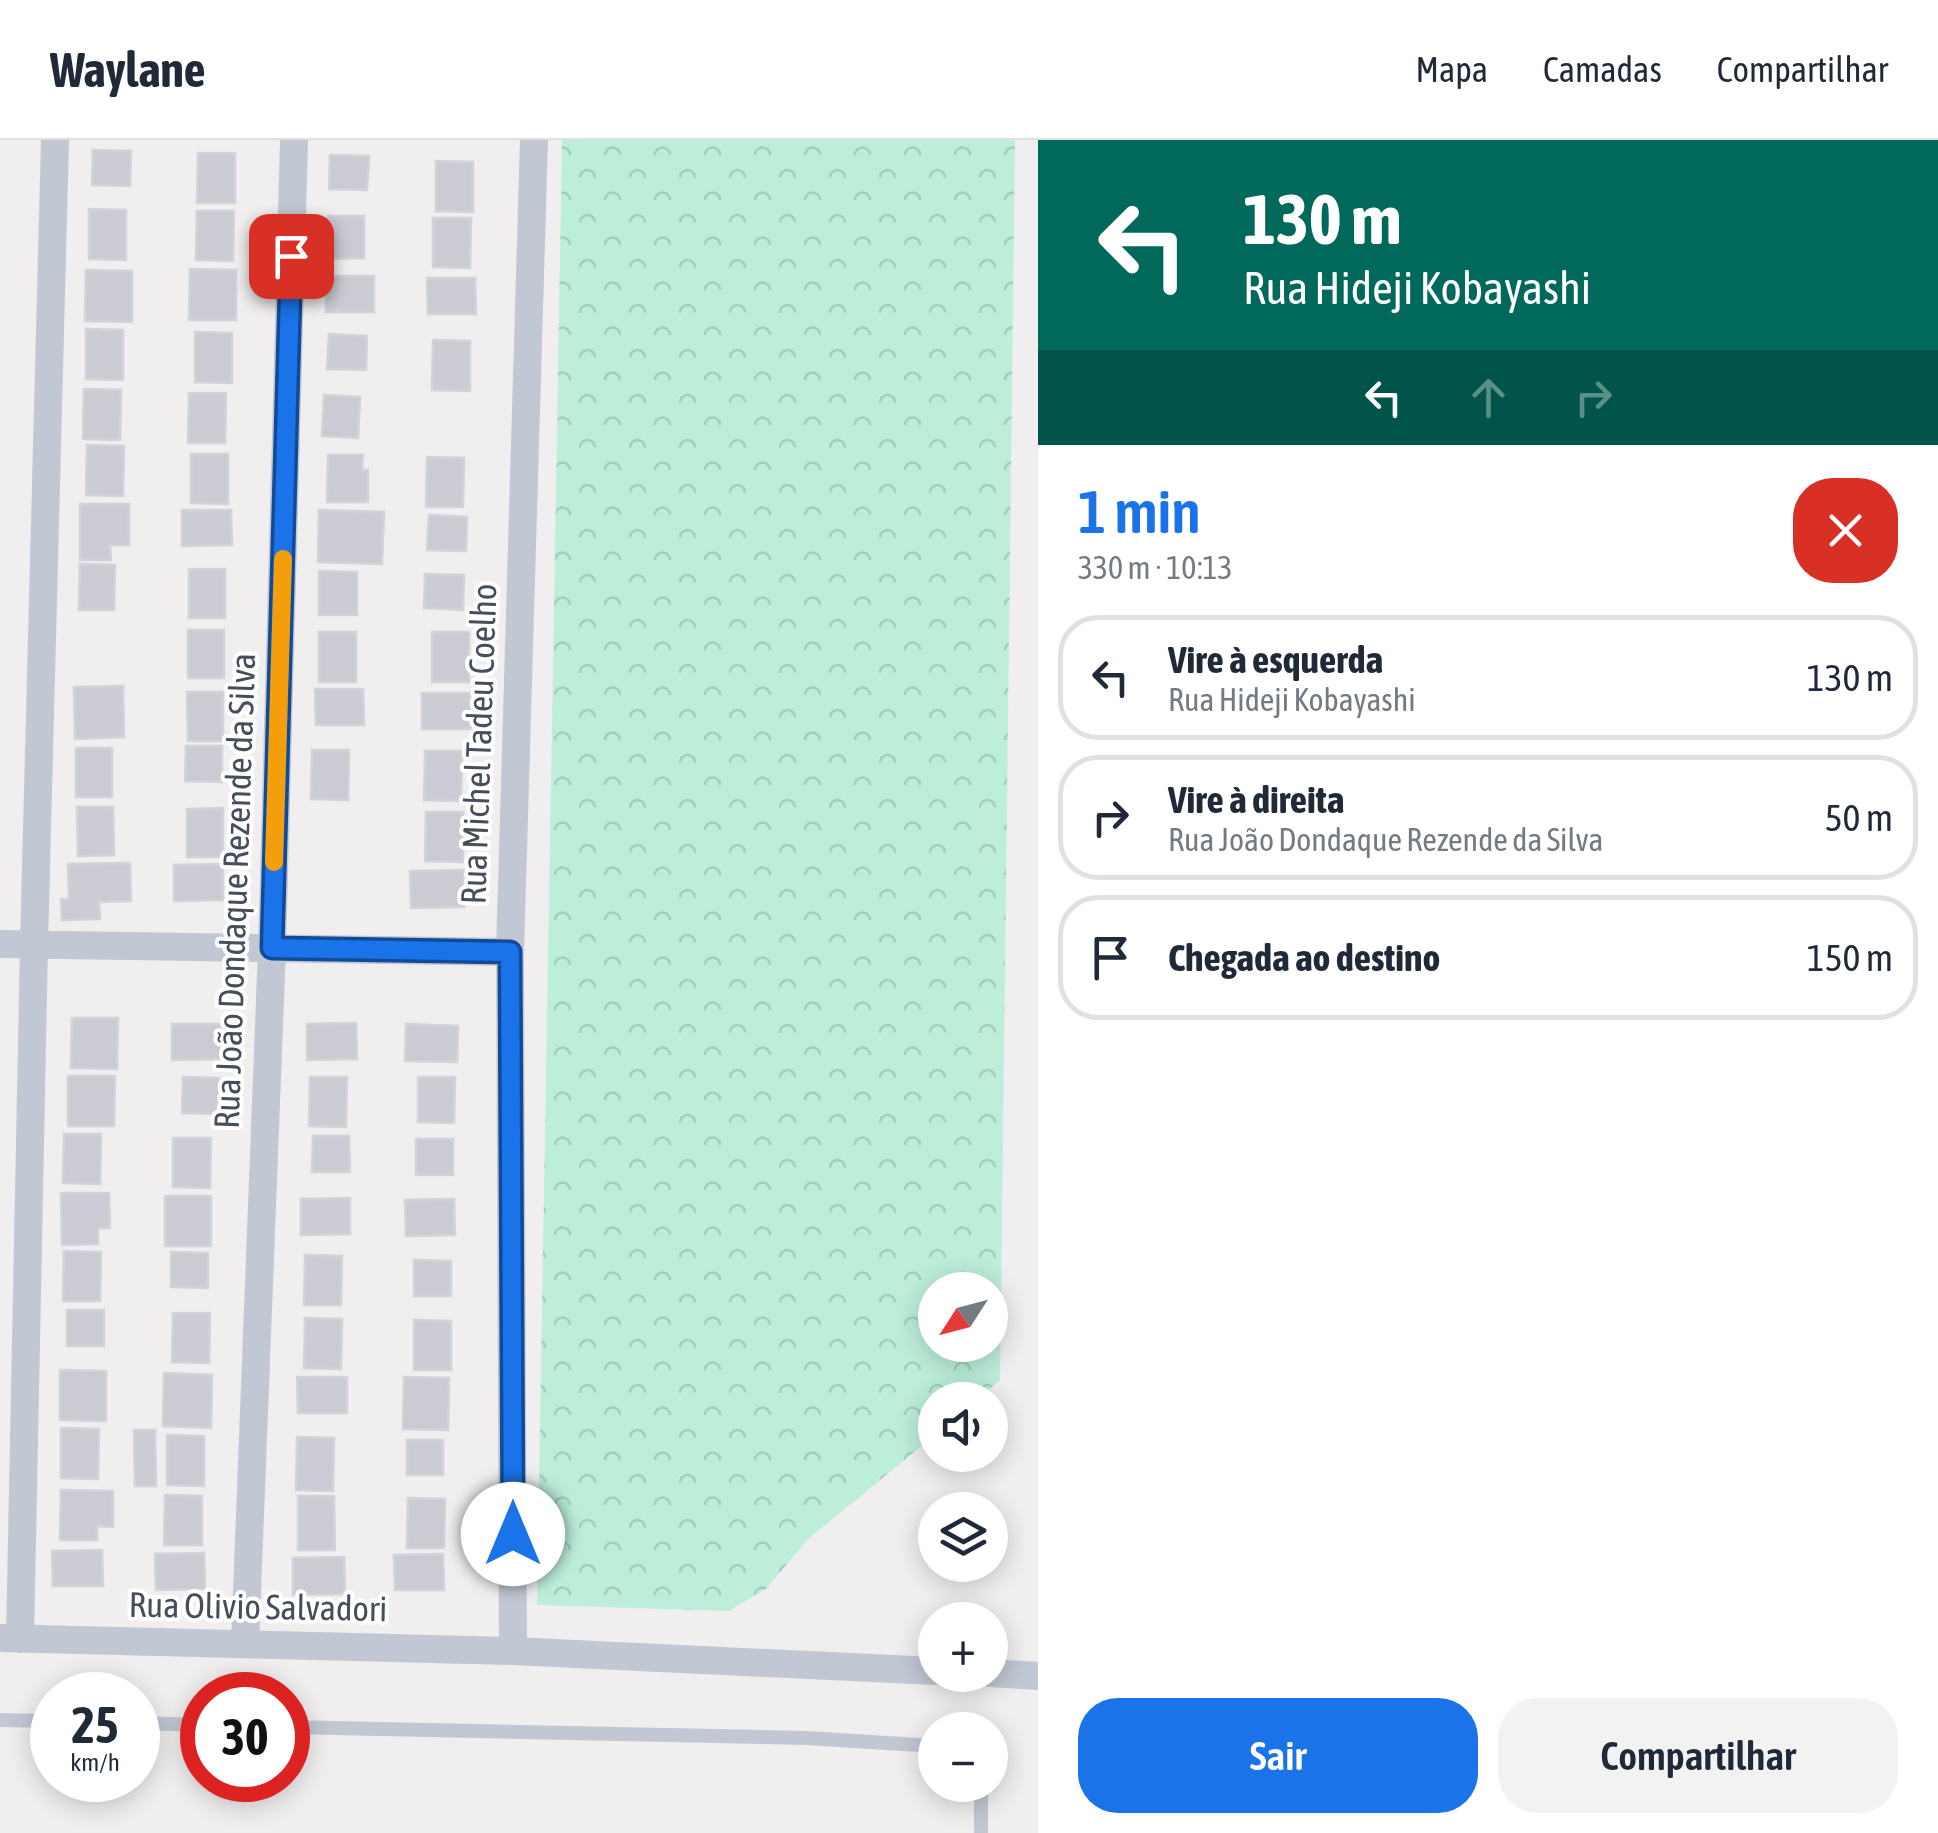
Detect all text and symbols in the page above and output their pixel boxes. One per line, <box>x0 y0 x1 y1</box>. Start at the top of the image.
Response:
text: Waylane <box>50 42 206 97</box>
text: Mapa <box>1415 49 1488 89</box>
text: Camadas <box>1543 49 1662 89</box>
text: Compartilhar <box>1717 49 1888 89</box>
text: 130 m <box>1243 179 1402 259</box>
icon: left <box>1078 180 1208 310</box>
pin <box>249 214 334 299</box>
icon: arrive <box>264 229 319 284</box>
text: Rua Hideji Kobayashi <box>1243 262 1591 314</box>
icon: left <box>1356 370 1411 425</box>
icon: ahead <box>1461 370 1516 425</box>
icon: right <box>1566 370 1621 425</box>
text: 1 min <box>1078 477 1201 546</box>
button: close <box>1793 478 1898 583</box>
text: 330 m · 10:13 <box>1078 549 1233 586</box>
street label: Rua Michel Tadeu Coelho <box>452 583 504 905</box>
text: Vire à esquerda <box>1168 638 1383 681</box>
icon: left <box>1083 650 1138 705</box>
street label: Rua João Dondaque Rezende da Silva <box>206 652 262 1130</box>
text: 130 m <box>1807 656 1893 699</box>
text: Rua Hideji Kobayashi <box>1168 681 1416 718</box>
text: Vire à direita <box>1168 778 1344 821</box>
icon: right <box>1083 790 1138 845</box>
text: 50 m <box>1825 796 1893 839</box>
text: Rua João Dondaque Rezende da Silva <box>1168 821 1603 858</box>
icon: arrive <box>1083 930 1138 985</box>
text: Chegada ao destino <box>1168 936 1440 979</box>
text: 150 m <box>1807 936 1893 979</box>
north arrow <box>918 1272 1008 1362</box>
map controls <box>918 1272 1008 1802</box>
button: sound <box>918 1382 1008 1472</box>
position arrow <box>461 1482 565 1586</box>
button: layers <box>918 1492 1008 1582</box>
street label: Rua Olivio Salvadori <box>128 1584 388 1628</box>
button: + <box>918 1602 1008 1692</box>
speed limit sign: 30 <box>180 1672 310 1802</box>
text: 25 <box>71 1696 118 1754</box>
button: Sair <box>1078 1698 1478 1813</box>
button: Compartilhar <box>1498 1698 1898 1813</box>
button: − <box>918 1712 1008 1802</box>
text: km/h <box>70 1748 120 1776</box>

